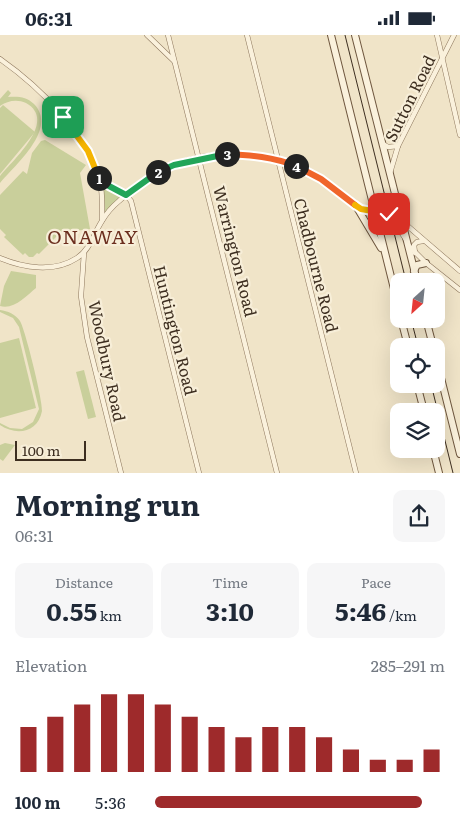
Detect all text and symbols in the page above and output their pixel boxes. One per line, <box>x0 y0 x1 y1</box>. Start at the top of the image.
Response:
text: 06:31 <box>25 4 72 32</box>
street label: Sutton Road <box>378 50 440 145</box>
pin <box>42 96 84 138</box>
icon: arrive <box>49 103 77 131</box>
pin: 3 <box>214 141 240 167</box>
text: 3 <box>224 144 231 164</box>
pin: 4 <box>284 153 308 179</box>
text: 4 <box>292 156 301 176</box>
pin: 2 <box>146 159 170 185</box>
text: 2 <box>155 162 162 182</box>
pin: 1 <box>86 165 112 191</box>
text: 1 <box>97 168 102 188</box>
street label: Warrington Road <box>208 183 264 319</box>
pin <box>368 193 410 235</box>
street label: Chadbourne Road <box>289 195 345 335</box>
icon: check <box>375 200 403 228</box>
district label: ONAWAY <box>47 222 139 250</box>
street label: Huntington Road <box>148 263 204 398</box>
north arrow <box>390 273 445 327</box>
map controls <box>390 273 445 458</box>
street label: Woodbury Road <box>83 298 133 424</box>
button: locate <box>390 338 445 393</box>
button: layers <box>390 403 445 458</box>
scale bar <box>15 437 86 461</box>
text: 100 m <box>22 440 60 460</box>
text: Morning run <box>15 483 200 525</box>
button: share <box>393 490 445 542</box>
text: 06:31 <box>15 523 53 547</box>
text: Distance <box>55 572 113 592</box>
text: Time <box>212 572 248 592</box>
text: Pace <box>361 572 391 592</box>
text: 0.55 <box>46 592 97 629</box>
text: 3:10 <box>206 592 254 629</box>
text: 5:46 <box>335 592 386 629</box>
text: km <box>97 605 122 625</box>
text: /km <box>386 605 417 625</box>
text: Elevation <box>15 653 87 677</box>
text: 285–291 m <box>371 653 445 677</box>
text: 100 m <box>15 790 61 814</box>
text: 5:36 <box>95 790 126 814</box>

